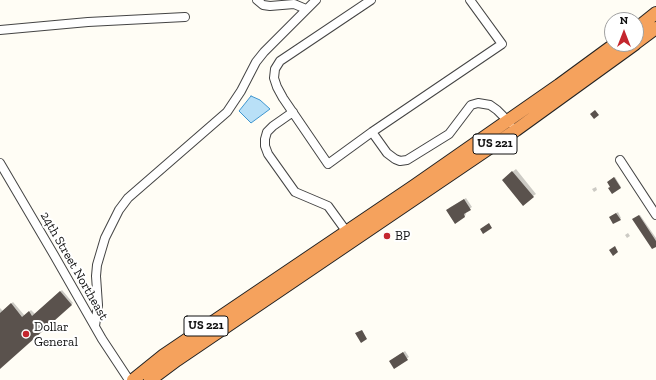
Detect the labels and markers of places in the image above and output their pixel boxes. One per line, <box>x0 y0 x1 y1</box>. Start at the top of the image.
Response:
place label: BP <box>395 228 410 244</box>
marker: BP <box>382 231 392 241</box>
place label: Dollar General <box>34 319 78 350</box>
marker: Dollar General <box>21 329 31 339</box>

